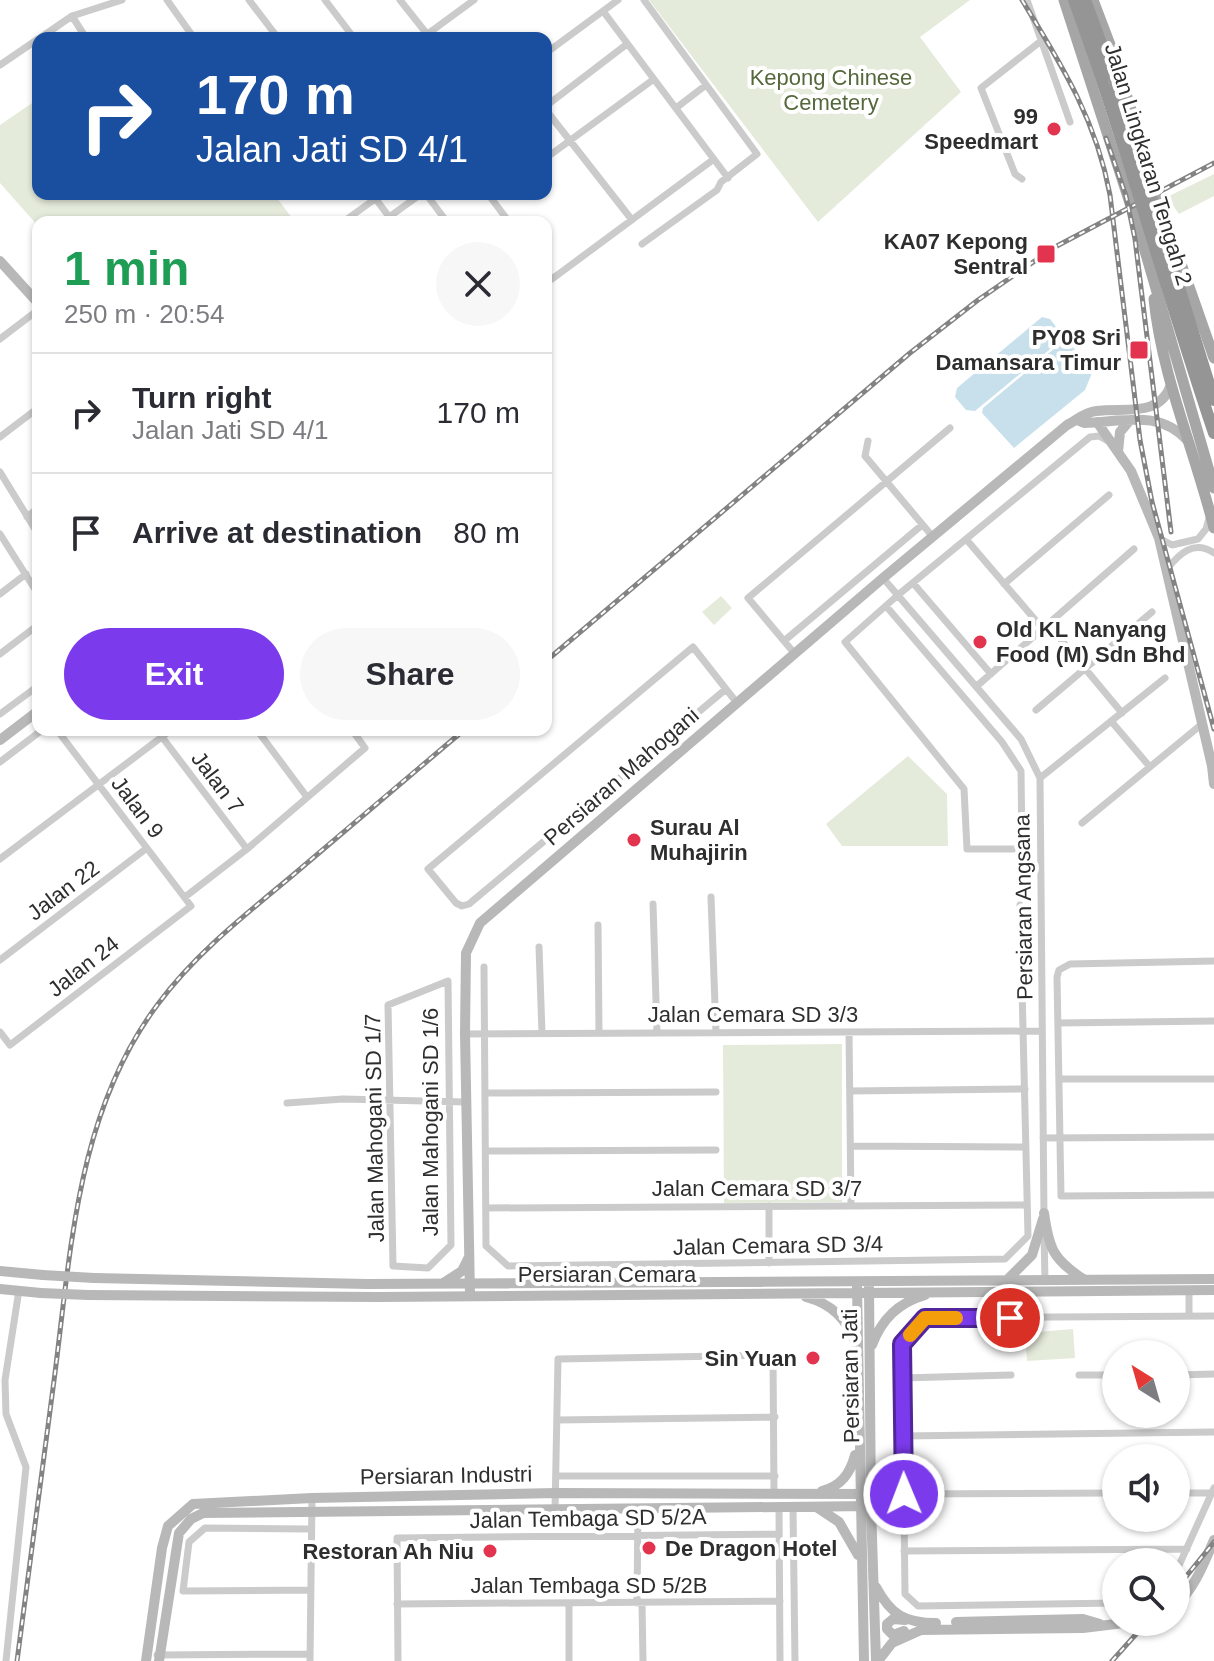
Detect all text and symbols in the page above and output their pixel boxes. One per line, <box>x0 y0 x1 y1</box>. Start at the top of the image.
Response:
street label: Jalan Lingkaran Tengah 2 <box>1100 40 1197 288</box>
text: 170 m <box>196 63 355 126</box>
icon: right <box>64 64 168 168</box>
park label: Kepong Chinese Cemetery <box>750 65 912 115</box>
place label: 99 Speedmart <box>924 104 1039 154</box>
marker: 99 Speedmart <box>1045 120 1063 138</box>
text: Jalan Jati SD 4/1 <box>196 129 468 170</box>
place label: KA07 Kepong Sentral <box>884 229 1028 279</box>
text: 1 min <box>64 242 189 295</box>
button: close <box>436 242 520 326</box>
marker: KA07 Kepong Sentral <box>1035 243 1057 265</box>
text: 250 m · 20:54 <box>64 299 224 329</box>
place label: PY08 Sri Damansara Timur <box>936 325 1121 375</box>
marker: PY08 Sri Damansara Timur <box>1128 339 1150 361</box>
text: Turn right <box>132 381 271 414</box>
icon: right <box>64 391 108 435</box>
text: 170 m <box>437 396 520 429</box>
text: Jalan Jati SD 4/1 <box>132 415 329 445</box>
icon: arrive <box>64 511 108 555</box>
text: Arrive at destination <box>132 516 422 549</box>
text: 80 m <box>453 516 520 549</box>
place label: Old KL Nanyang Food (M) Sdn Bhd <box>996 617 1185 667</box>
button: Exit <box>64 628 284 720</box>
button: Share <box>300 628 520 720</box>
marker: Old KL Nanyang Food (M) Sdn Bhd <box>971 633 989 651</box>
street label: Persiaran Mahogani <box>539 702 704 850</box>
street label: Jalan 7 <box>186 746 249 818</box>
street label: Jalan 9 <box>106 771 169 843</box>
street label: Persiaran Angsana <box>1009 813 1038 1000</box>
place label: Surau Al Muhajirin <box>650 815 748 865</box>
marker: Surau Al Muhajirin <box>625 831 643 849</box>
street label: Jalan 22 <box>23 855 104 925</box>
street label: Jalan 24 <box>43 931 124 1002</box>
street label: Jalan Cemara SD 3/3 <box>648 1002 858 1027</box>
street label: Jalan Mahogani SD 1/6 <box>418 1008 443 1236</box>
street label: Jalan Mahogani SD 1/7 <box>360 1013 389 1243</box>
street label: Jalan Cemara SD 3/7 <box>652 1176 862 1201</box>
street label: Jalan Cemara SD 3/4 <box>673 1231 883 1260</box>
street label: Persiaran Cemara <box>518 1262 697 1287</box>
pin <box>976 1284 1044 1352</box>
icon: arrive <box>988 1296 1032 1340</box>
street label: Persiaran Jati <box>837 1309 864 1443</box>
north arrow <box>1102 1340 1190 1428</box>
map controls <box>1102 1340 1190 1636</box>
place label: Sin Yuan <box>704 1346 797 1371</box>
marker: Sin Yuan <box>804 1349 822 1367</box>
button: sound <box>1102 1444 1190 1532</box>
position arrow <box>862 1452 946 1536</box>
street label: Persiaran Industri <box>360 1461 532 1490</box>
street label: Jalan Tembaga SD 5/2A <box>469 1504 707 1533</box>
place label: De Dragon Hotel <box>665 1536 837 1561</box>
place label: Restoran Ah Niu <box>302 1539 474 1564</box>
marker: De Dragon Hotel <box>640 1539 658 1557</box>
marker: Restoran Ah Niu <box>481 1542 499 1560</box>
button: search <box>1102 1548 1190 1636</box>
street label: Jalan Tembaga SD 5/2B <box>471 1573 707 1598</box>

